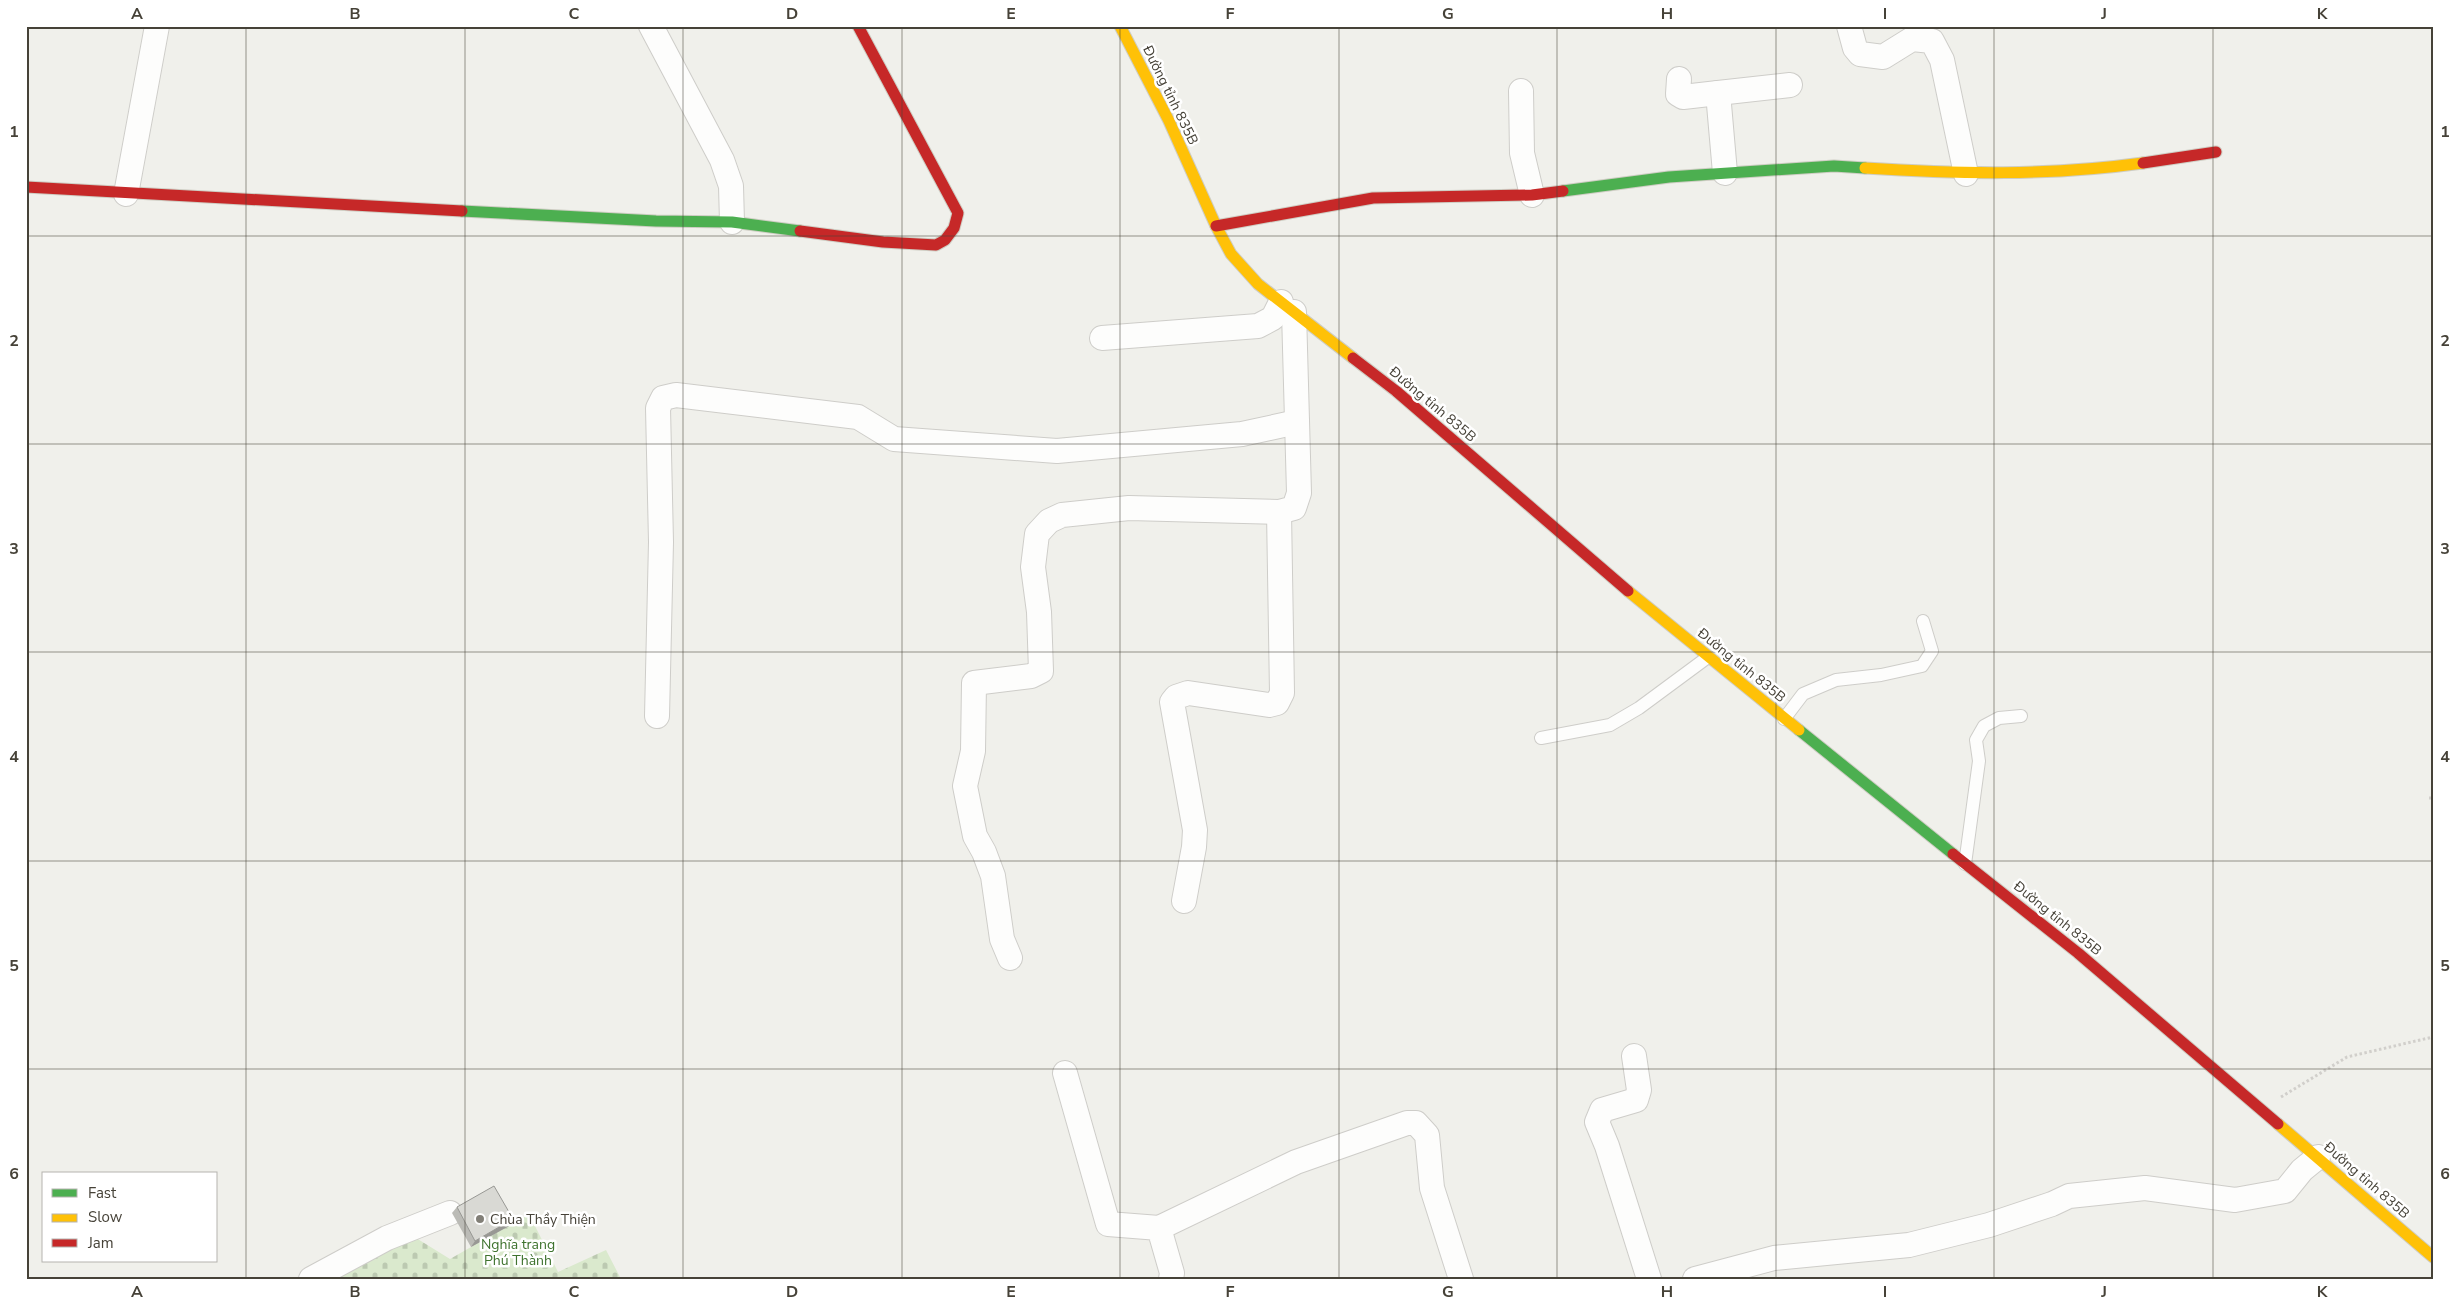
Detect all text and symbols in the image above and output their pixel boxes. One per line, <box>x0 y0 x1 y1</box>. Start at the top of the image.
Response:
text: A <box>131 3 143 25</box>
text: B <box>349 3 361 25</box>
text: C <box>569 3 580 25</box>
text: D <box>786 3 798 25</box>
text: E <box>1006 3 1016 25</box>
text: F <box>1226 3 1235 25</box>
text: G <box>1442 3 1454 25</box>
text: H <box>1661 3 1673 25</box>
text: I <box>1883 3 1887 25</box>
text: J <box>2100 3 2107 25</box>
text: K <box>2317 3 2329 25</box>
street label: Đường tỉnh 835B <box>1138 42 1203 148</box>
text: 1 <box>9 121 19 143</box>
text: 1 <box>2440 121 2450 143</box>
text: 2 <box>9 330 19 352</box>
text: 2 <box>2440 330 2450 352</box>
street label: Đường tỉnh 835B <box>1384 362 1480 446</box>
text: 3 <box>9 538 19 560</box>
text: 3 <box>2440 538 2450 560</box>
street label: Đường tỉnh 835B <box>1693 623 1790 707</box>
text: 4 <box>9 746 19 768</box>
text: 4 <box>2440 746 2450 768</box>
street label: Đường tỉnh 835B <box>2009 876 2106 960</box>
text: 5 <box>9 955 19 977</box>
text: 5 <box>2440 955 2450 977</box>
street label: Đường tỉnh 835B <box>2319 1137 2414 1223</box>
text: 6 <box>9 1163 19 1185</box>
text: 6 <box>2440 1163 2450 1185</box>
legend <box>42 1172 218 1262</box>
text: Fast <box>88 1183 117 1203</box>
text: Slow <box>88 1207 123 1227</box>
place label: Chùa Thầy Thiện <box>490 1210 596 1229</box>
marker: Chùa Thầy Thiện <box>474 1213 486 1225</box>
text: Jam <box>87 1233 114 1253</box>
park label: Nghĩa trang Phú Thành <box>481 1235 555 1270</box>
text: A <box>131 1281 143 1303</box>
text: B <box>349 1281 361 1303</box>
text: C <box>569 1281 580 1303</box>
text: D <box>786 1281 798 1303</box>
text: E <box>1006 1281 1016 1303</box>
text: F <box>1226 1281 1235 1303</box>
text: G <box>1442 1281 1454 1303</box>
text: H <box>1661 1281 1673 1303</box>
text: I <box>1883 1281 1887 1303</box>
text: J <box>2100 1281 2107 1303</box>
text: K <box>2317 1281 2329 1303</box>

